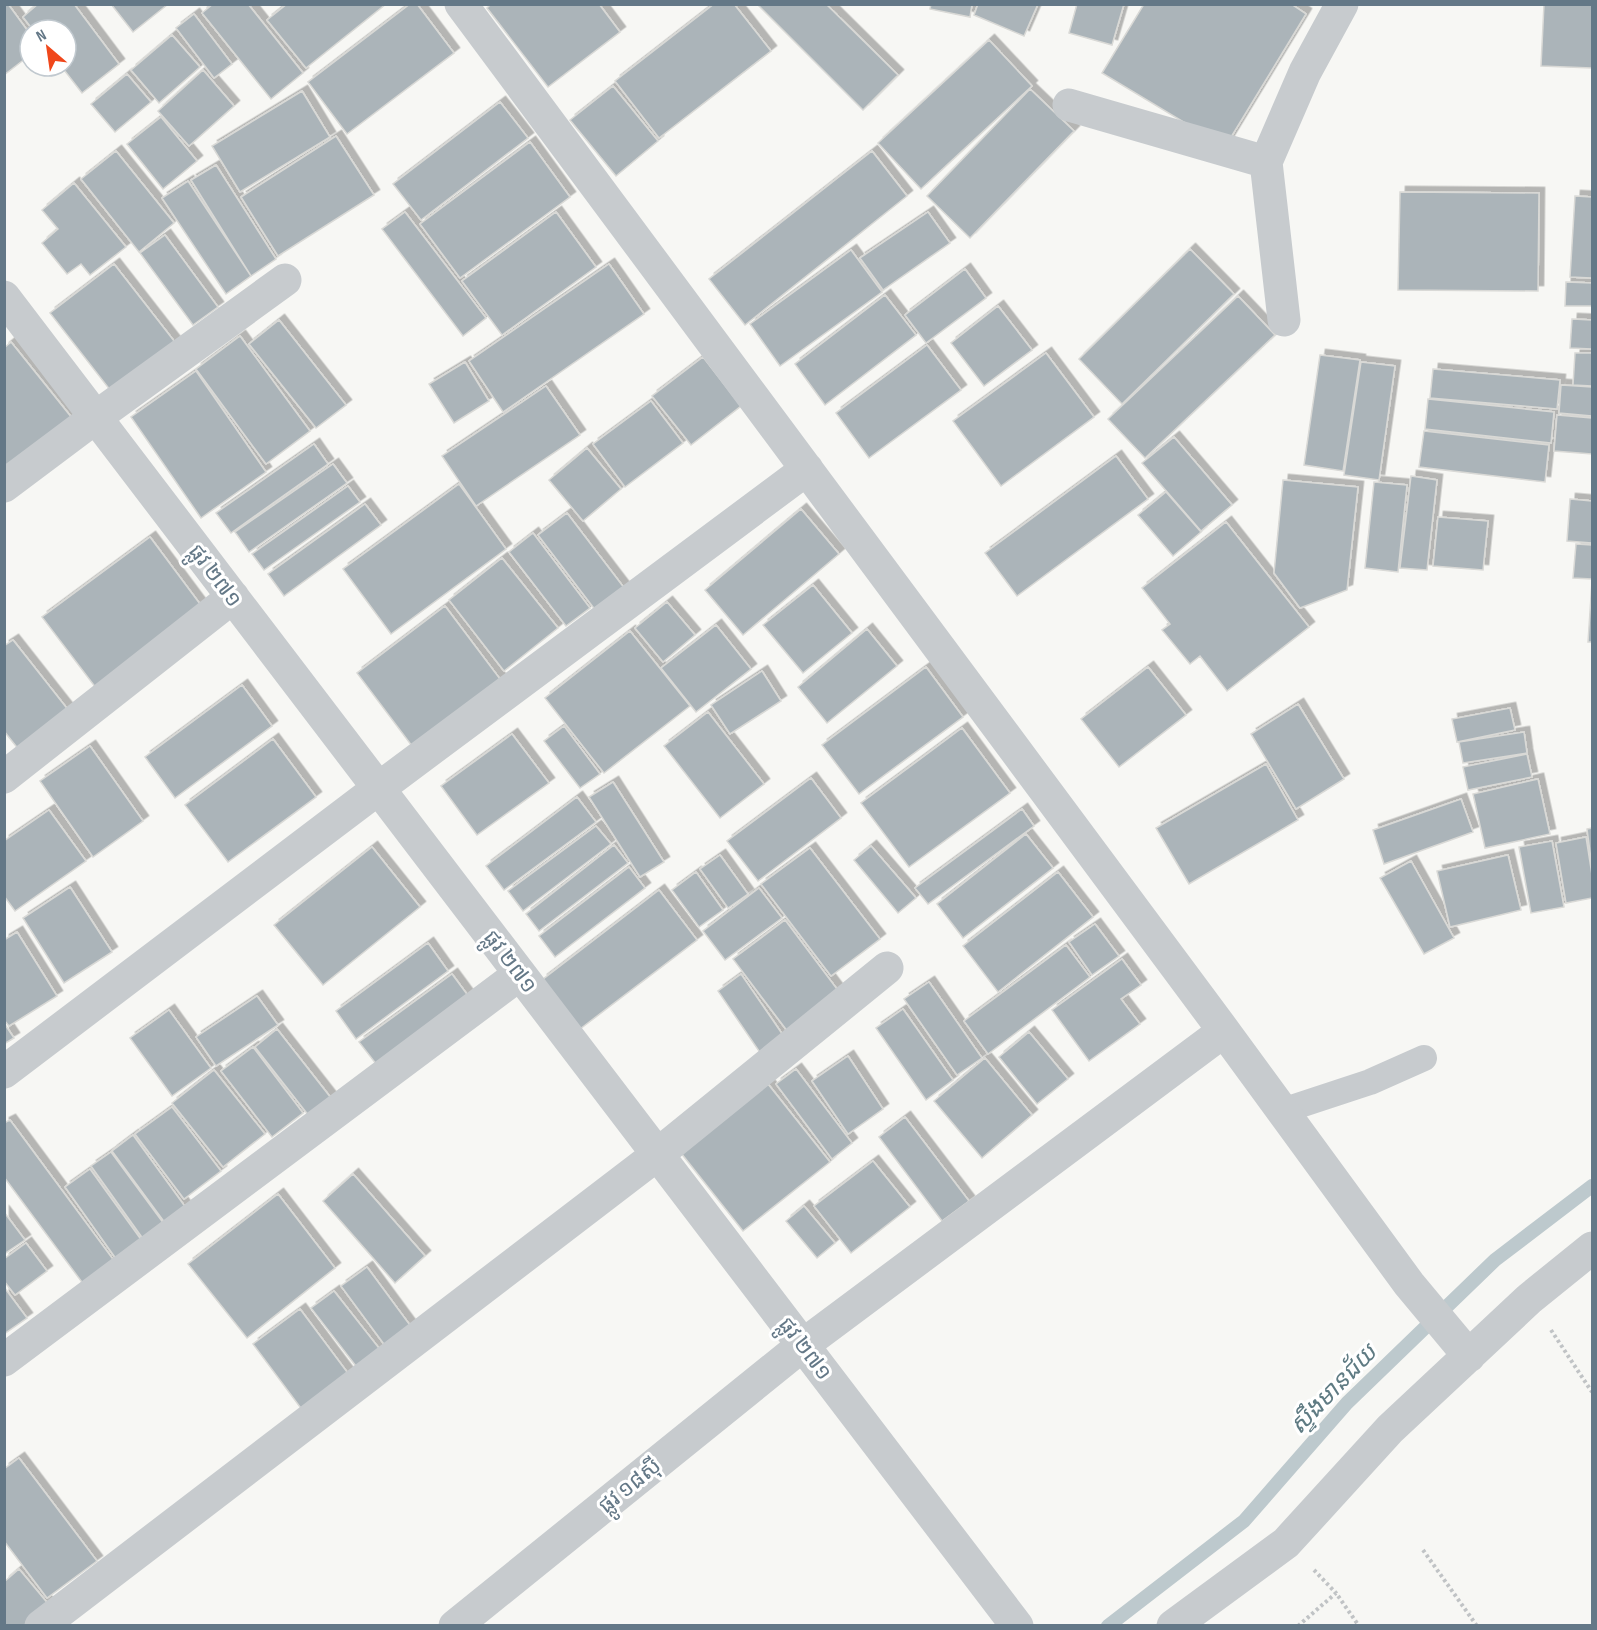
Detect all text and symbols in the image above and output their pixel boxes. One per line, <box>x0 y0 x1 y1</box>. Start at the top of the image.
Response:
north arrow <box>18 18 78 78</box>
text: N <box>33 26 50 47</box>
street label: ផ្លូវ ២៧១ <box>178 539 247 616</box>
street label: ផ្លូវ ២៧១ <box>473 925 542 1002</box>
street label: ផ្លូវ ២៧១ <box>768 1312 837 1389</box>
water label: ស្ទឹងមានជ័យ <box>1283 1337 1385 1440</box>
street label: ផ្លូវ ១៨ស៊ី <box>593 1453 670 1524</box>

